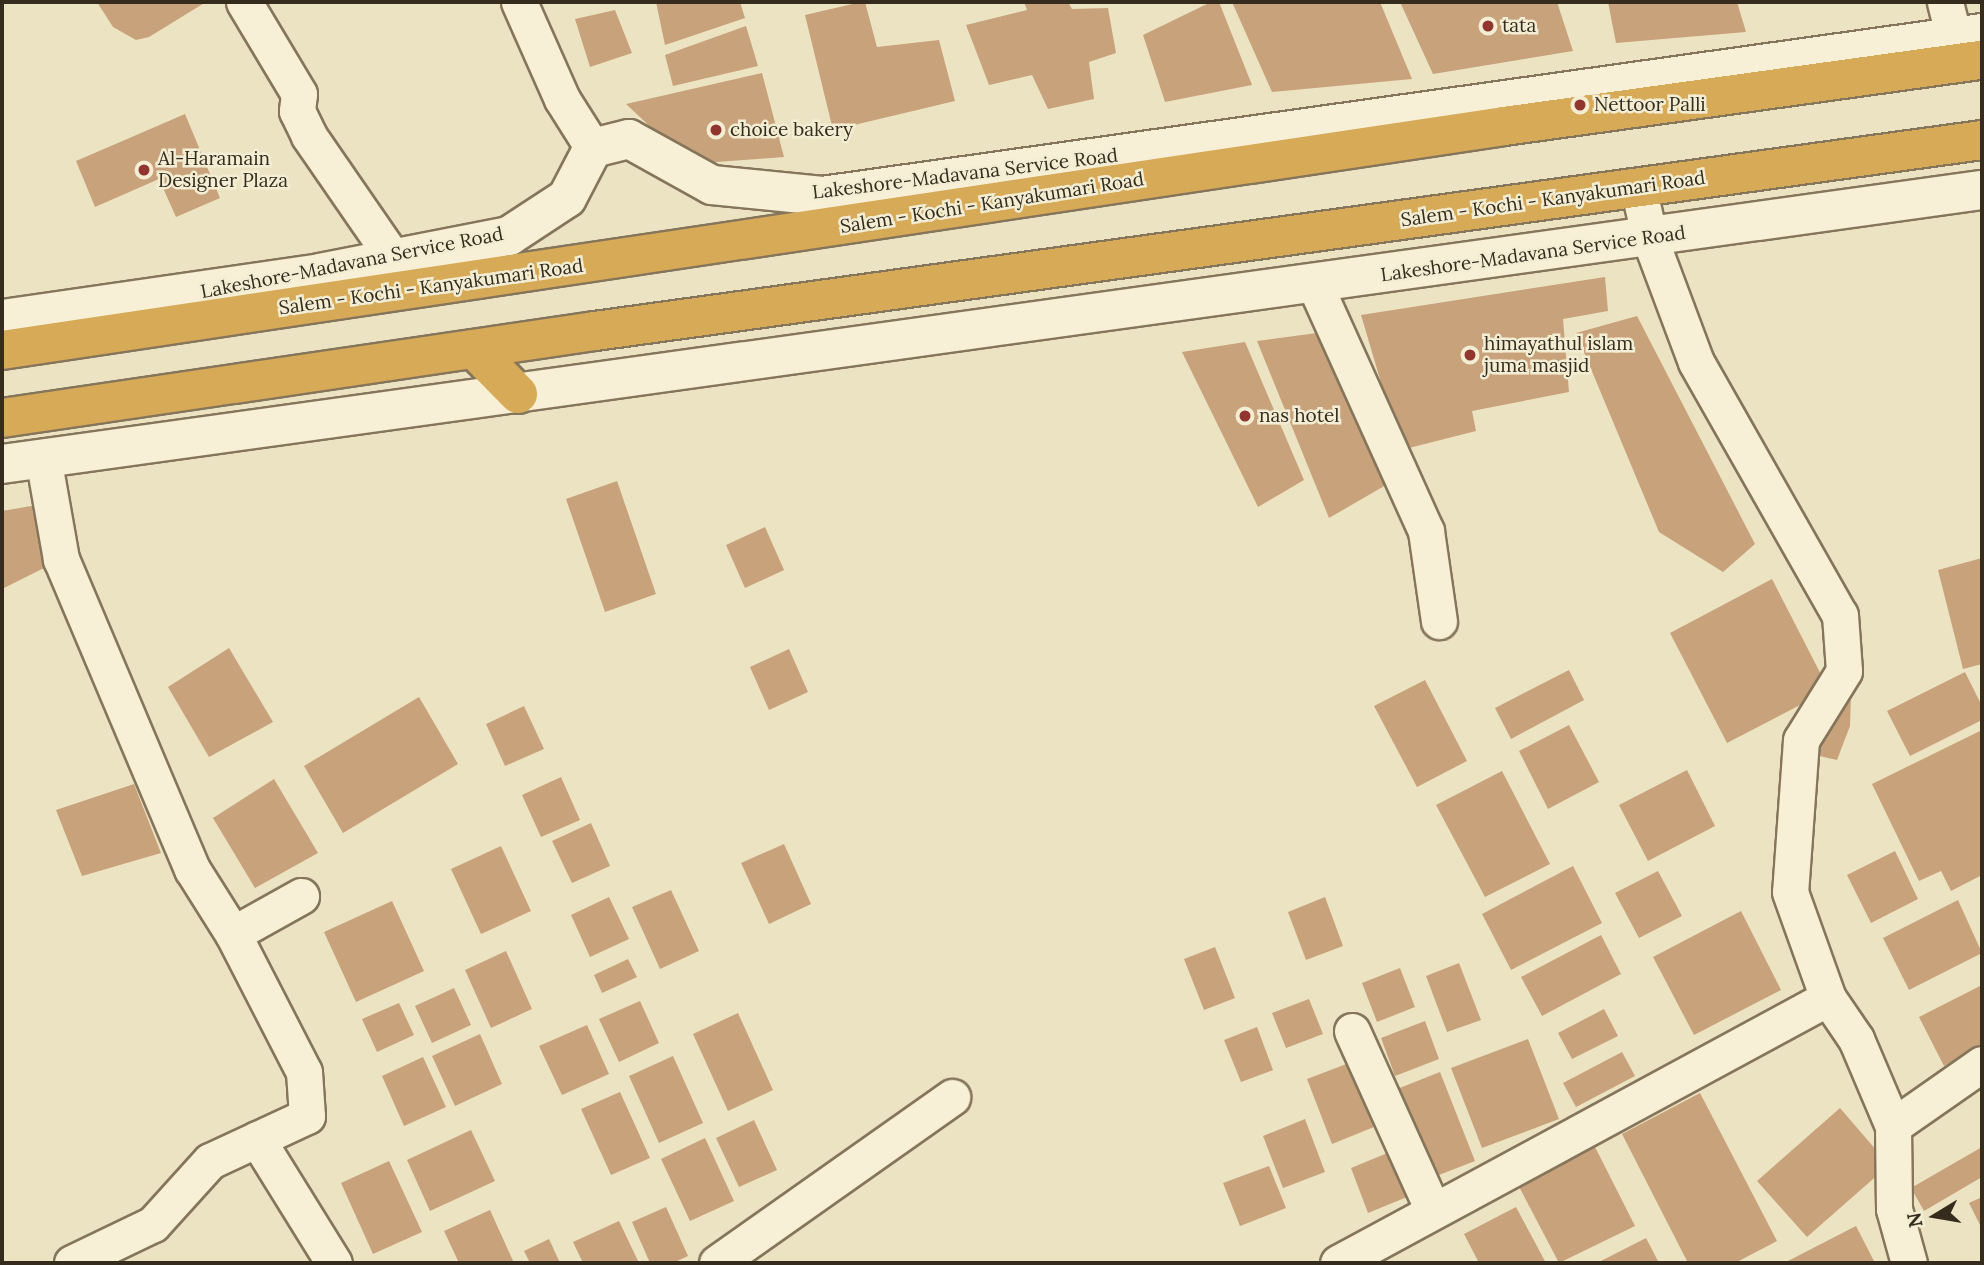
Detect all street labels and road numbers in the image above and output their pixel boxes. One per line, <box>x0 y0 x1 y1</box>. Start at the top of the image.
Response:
street label: Lakeshore-Madavana Service Road <box>811 144 1119 204</box>
street label: Salem - Kochi - Kanyakumari Road <box>1399 166 1707 232</box>
street label: Salem - Kochi - Kanyakumari Road <box>838 168 1146 238</box>
street label: Lakeshore-Madavana Service Road <box>1379 221 1687 287</box>
street label: Lakeshore-Madavana Service Road <box>199 222 505 304</box>
street label: Salem - Kochi - Kanyakumari Road <box>277 254 585 320</box>

